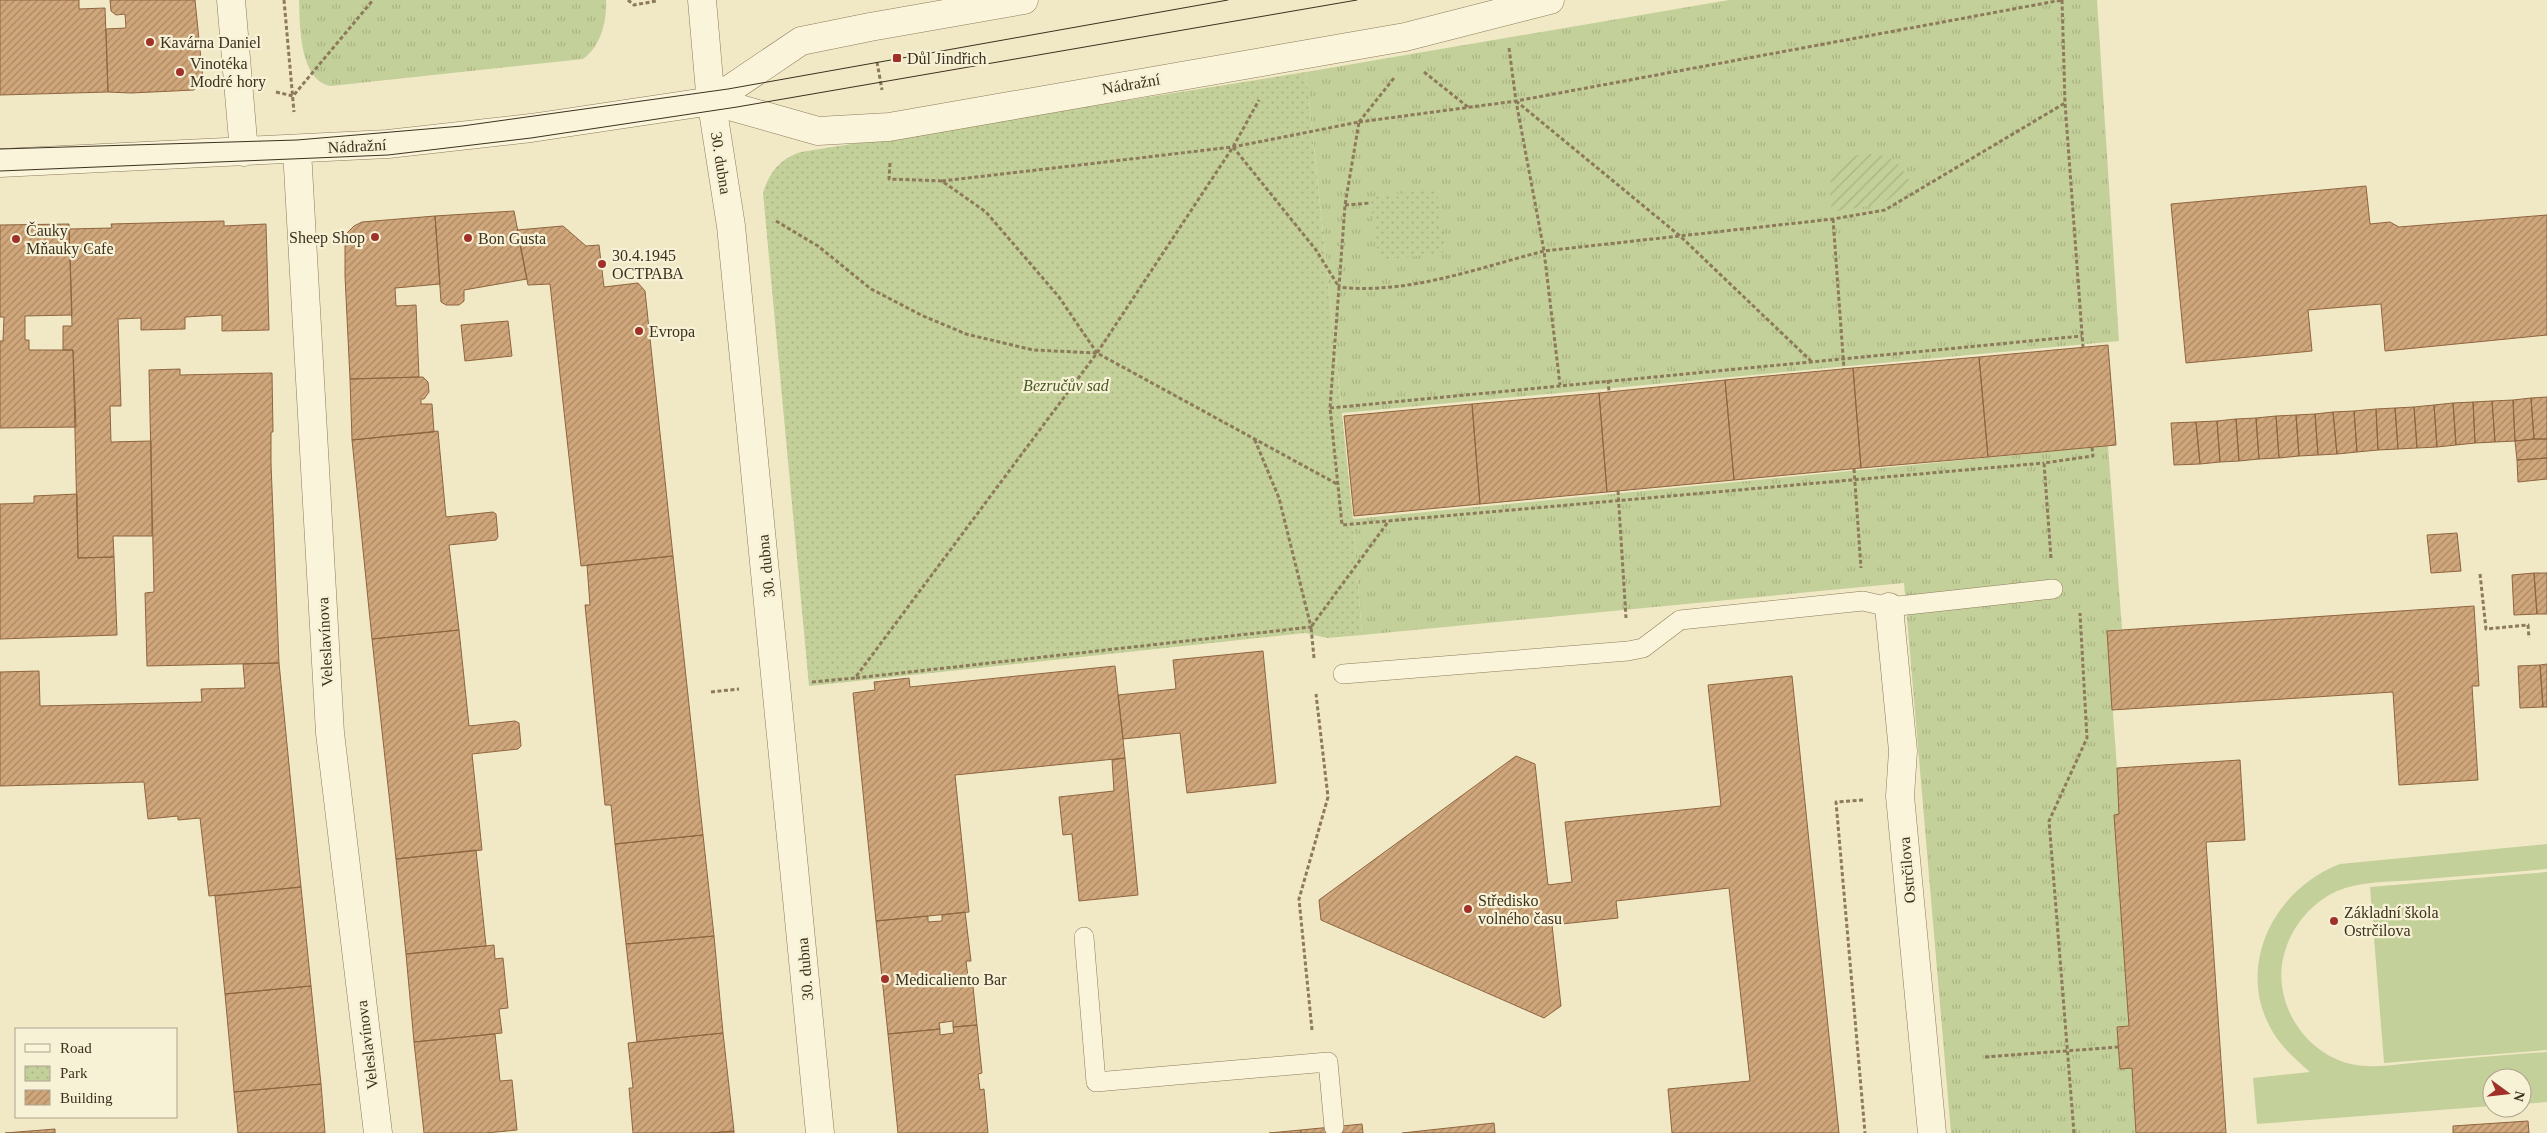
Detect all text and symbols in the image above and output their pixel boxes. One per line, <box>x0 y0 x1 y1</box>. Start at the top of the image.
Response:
place label: Kavárna Daniel <box>160 34 261 51</box>
marker: Kavárna Daniel <box>144 36 156 48</box>
place label: Důl Jindřich <box>907 50 987 67</box>
marker: Důl Jindřich <box>891 52 903 64</box>
place label: Vinotéka Modré hory <box>190 55 266 91</box>
marker: Vinotéka Modré hory <box>174 66 186 78</box>
street label: Nádražní <box>1101 70 1162 97</box>
street label: 30. dubna <box>708 131 734 195</box>
street label: Nádražní <box>327 136 387 156</box>
place label: Čauky Mňauky Cafe <box>26 221 114 258</box>
place label: Sheep Shop <box>289 229 365 247</box>
place label: Bon Gusta <box>478 230 546 247</box>
marker: Sheep Shop <box>369 231 381 243</box>
marker: Bon Gusta <box>462 232 474 244</box>
marker: Čauky Mňauky Cafe <box>10 233 22 245</box>
place label: 30.4.1945 ОСТРАВА <box>612 247 684 282</box>
marker: 30.4.1945 ОСТРАВА <box>596 258 608 270</box>
place label: Evropa <box>649 323 695 341</box>
marker: Evropa <box>633 325 645 337</box>
park label: Bezručův sad <box>1023 377 1110 394</box>
street label: 30. dubna <box>754 534 778 598</box>
street label: Veleslavínova <box>314 597 336 687</box>
street label: Ostrčilova <box>1896 836 1918 904</box>
place label: Středisko volného času <box>1478 892 1562 927</box>
marker: Středisko volného času <box>1462 903 1474 915</box>
place label: Základní škola Ostrčilova <box>2344 904 2439 939</box>
marker: Základní škola Ostrčilova <box>2328 915 2340 927</box>
street label: 30. dubna <box>794 937 816 1001</box>
place label: Medicaliento Bar <box>895 971 1007 988</box>
marker: Medicaliento Bar <box>879 973 891 985</box>
street label: Veleslavínova <box>353 999 381 1091</box>
legend <box>15 1028 178 1118</box>
text: Road <box>60 1040 92 1056</box>
text: Park <box>60 1065 88 1081</box>
north arrow <box>2482 1068 2532 1118</box>
text: N <box>2511 1089 2528 1103</box>
text: Building <box>60 1090 113 1106</box>

